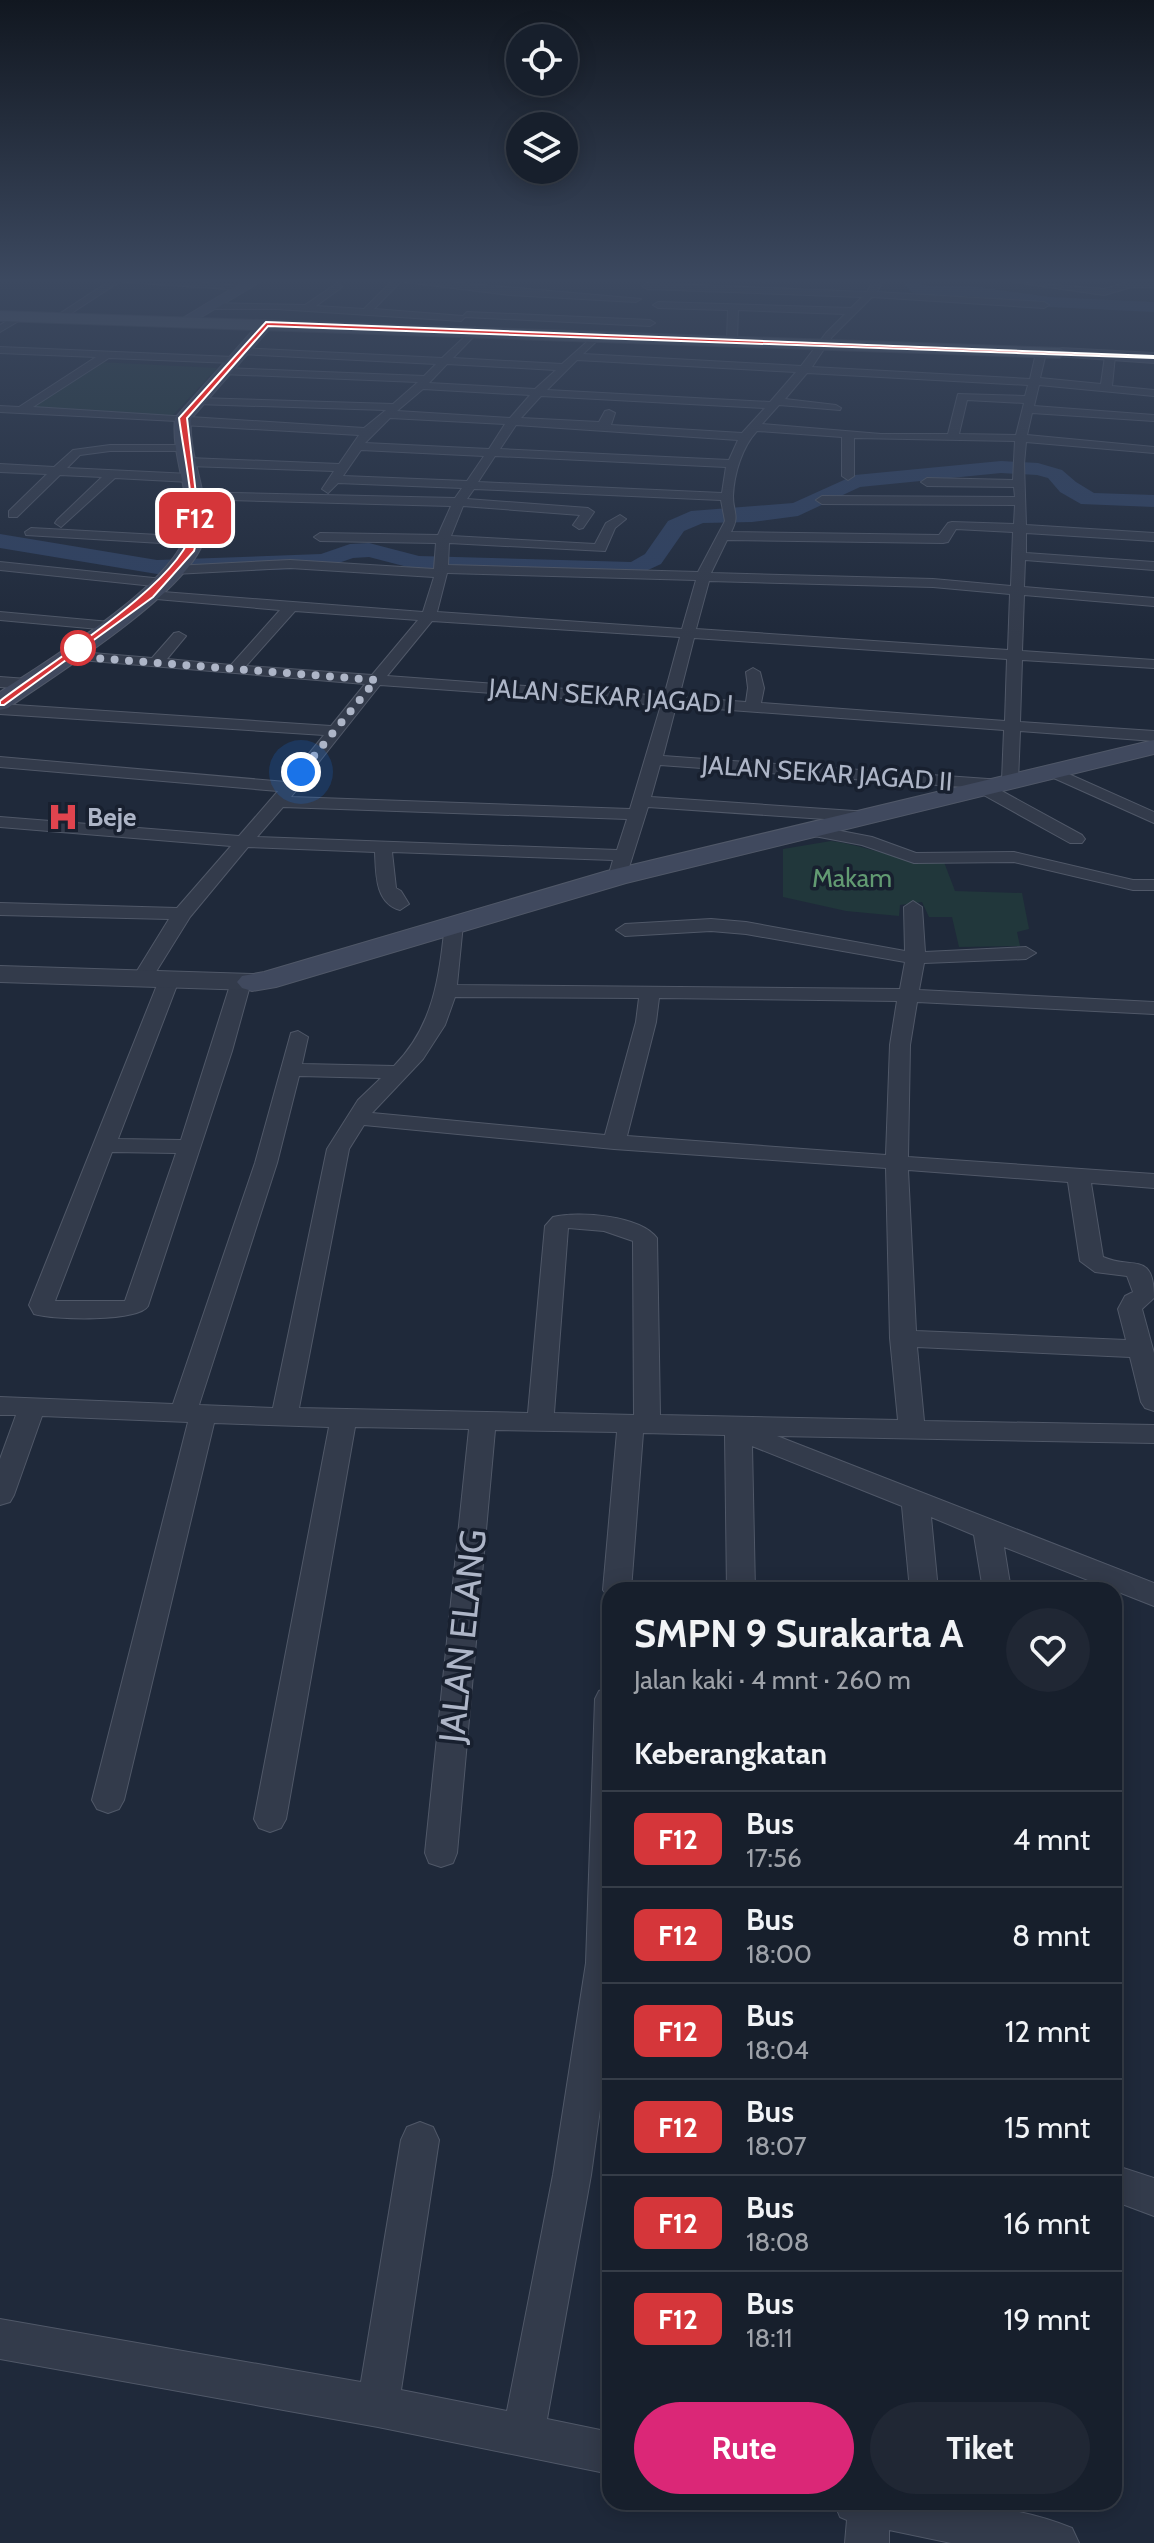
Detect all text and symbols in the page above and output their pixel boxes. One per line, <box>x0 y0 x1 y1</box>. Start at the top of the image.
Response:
map controls <box>506 24 578 184</box>
button: locate <box>506 24 578 96</box>
button: layers <box>506 112 578 184</box>
line badge: F12 <box>149 492 241 544</box>
text: F12 <box>175 501 215 535</box>
unlabelled marker <box>61 631 95 665</box>
street label: JALAN SEKAR JAGAD I <box>487 671 734 721</box>
street label: JALAN SEKAR JAGAD II <box>699 748 954 798</box>
your location <box>281 752 321 792</box>
hospital icon: Beje <box>46 800 80 834</box>
place label: Beje <box>87 801 136 833</box>
park label: Makam <box>812 862 892 894</box>
street label: JALAN ELANG <box>429 1527 495 1746</box>
button: heart <box>1006 1608 1090 1692</box>
text: SMPN 9 Surakarta A <box>634 1610 964 1657</box>
text: Jalan kaki · 4 mnt · 260 m <box>634 1664 911 1696</box>
text: Keberangkatan <box>634 1735 827 1772</box>
text: Bus <box>746 1805 794 1842</box>
text: 4 mnt <box>1013 1821 1090 1858</box>
text: F12 <box>658 1822 698 1856</box>
text: 17:56 <box>746 1842 802 1874</box>
text: Bus <box>746 1901 794 1938</box>
text: 8 mnt <box>1012 1917 1090 1954</box>
text: F12 <box>658 1918 698 1952</box>
text: 18:00 <box>746 1938 812 1970</box>
text: Bus <box>746 1997 794 2034</box>
text: 12 mnt <box>1005 2013 1090 2050</box>
text: F12 <box>658 2014 698 2048</box>
text: 18:04 <box>746 2034 809 2066</box>
text: Bus <box>746 2093 794 2130</box>
text: 15 mnt <box>1004 2109 1090 2146</box>
text: F12 <box>658 2110 698 2144</box>
text: 18:07 <box>746 2130 807 2162</box>
text: Bus <box>746 2189 794 2226</box>
text: 16 mnt <box>1003 2205 1090 2242</box>
text: F12 <box>658 2206 698 2240</box>
text: 18:08 <box>746 2226 810 2258</box>
text: Bus <box>746 2285 794 2322</box>
text: 19 mnt <box>1003 2301 1090 2338</box>
text: F12 <box>658 2302 698 2336</box>
text: 18:11 <box>746 2322 793 2354</box>
button: Rute <box>634 2402 854 2494</box>
button: Tiket <box>870 2402 1090 2494</box>

